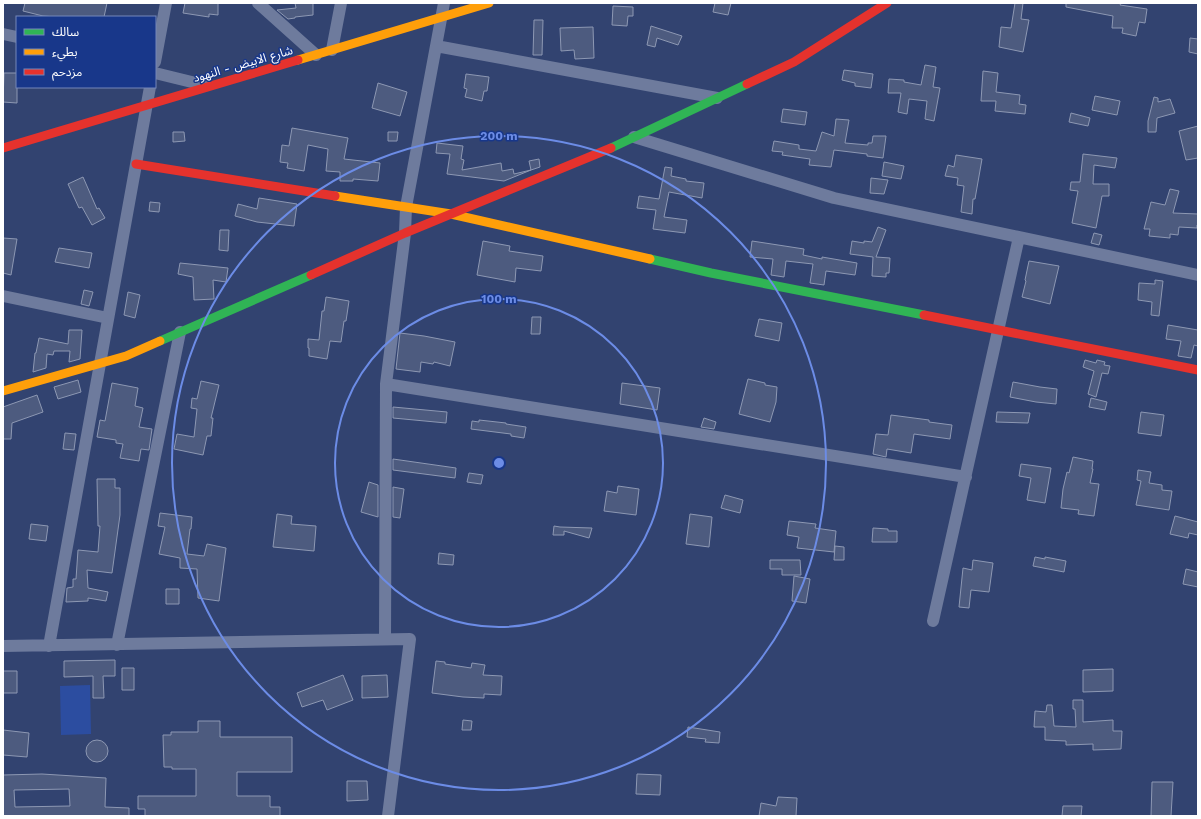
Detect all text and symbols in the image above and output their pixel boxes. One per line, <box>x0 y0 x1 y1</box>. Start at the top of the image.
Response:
legend <box>16 16 156 88</box>
text: سالك <box>52 25 79 39</box>
street label: شارع الابيض - النهود <box>192 43 295 87</box>
text: بطيء <box>52 45 78 62</box>
text: مزدحم <box>52 65 82 81</box>
text: 200 m <box>480 129 518 143</box>
text: 100 m <box>481 292 517 306</box>
centre of rings <box>492 456 506 470</box>

